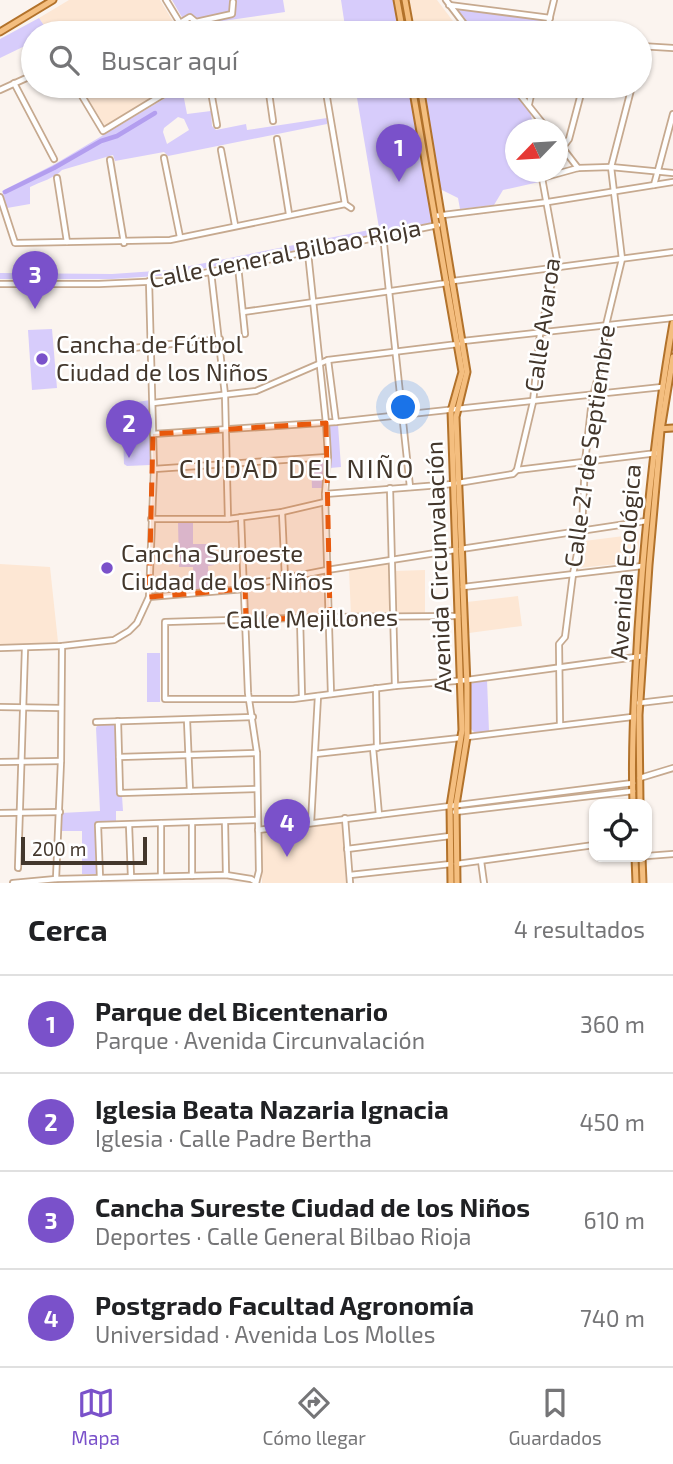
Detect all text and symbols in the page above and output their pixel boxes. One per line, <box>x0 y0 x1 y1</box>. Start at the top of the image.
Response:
search box <box>21 21 652 98</box>
icon: search <box>45 41 83 79</box>
text: Buscar aquí <box>101 44 238 75</box>
north arrow <box>505 119 568 182</box>
pin: 1 <box>376 124 422 182</box>
street label: Calle General Bilbao Rioja <box>146 212 423 293</box>
pin: 3 <box>12 251 58 309</box>
street label: Calle Avaroa <box>518 256 565 394</box>
street label: Calle 21 de Septiembre <box>557 323 620 569</box>
place label: Cancha de Fútbol Ciudad de los Niños <box>56 329 268 386</box>
marker: Cancha de Fútbol Ciudad de los Niños <box>34 351 50 367</box>
your location <box>386 390 420 424</box>
pin: 2 <box>106 400 152 458</box>
street label: Avenida Circunvalación <box>419 441 456 693</box>
district label: CIUDAD DEL NIÑO <box>179 452 415 483</box>
street label: Avenida Ecológica <box>603 463 646 661</box>
place label: Cancha Suroeste Ciudad de los Niños <box>121 538 333 595</box>
marker: Cancha Suroeste Ciudad de los Niños <box>99 560 115 576</box>
street label: Calle Mejillones <box>226 602 398 634</box>
pin: 4 <box>264 799 310 857</box>
map controls <box>589 799 652 862</box>
button: locate <box>589 799 652 862</box>
scale bar <box>21 834 147 866</box>
text: 200 m <box>32 837 86 860</box>
text: Cerca <box>28 911 108 947</box>
text: 4 resultados <box>514 915 645 943</box>
text: Parque del Bicentenario <box>95 995 388 1026</box>
text: 1 <box>46 1010 56 1038</box>
text: 360 m <box>580 1010 645 1038</box>
text: Parque · Avenida Circunvalación <box>95 1026 425 1054</box>
text: Iglesia Beata Nazaria Ignacia <box>95 1093 449 1124</box>
text: 2 <box>44 1108 58 1136</box>
text: 450 m <box>579 1108 645 1136</box>
text: Iglesia · Calle Padre Bertha <box>95 1124 372 1152</box>
text: Cancha Sureste Ciudad de los Niños <box>95 1191 530 1222</box>
text: 3 <box>44 1206 58 1234</box>
text: 610 m <box>584 1206 645 1234</box>
text: Deportes · Calle General Bilbao Rioja <box>95 1222 471 1250</box>
text: Postgrado Facultad Agronomía <box>95 1289 474 1320</box>
text: 4 <box>44 1304 58 1332</box>
text: 740 m <box>580 1304 645 1332</box>
text: Universidad · Avenida Los Molles <box>95 1320 435 1348</box>
tab: Mapa <box>71 1384 120 1449</box>
tab: Cómo llegar <box>262 1384 366 1449</box>
tab: Guardados <box>508 1384 602 1449</box>

